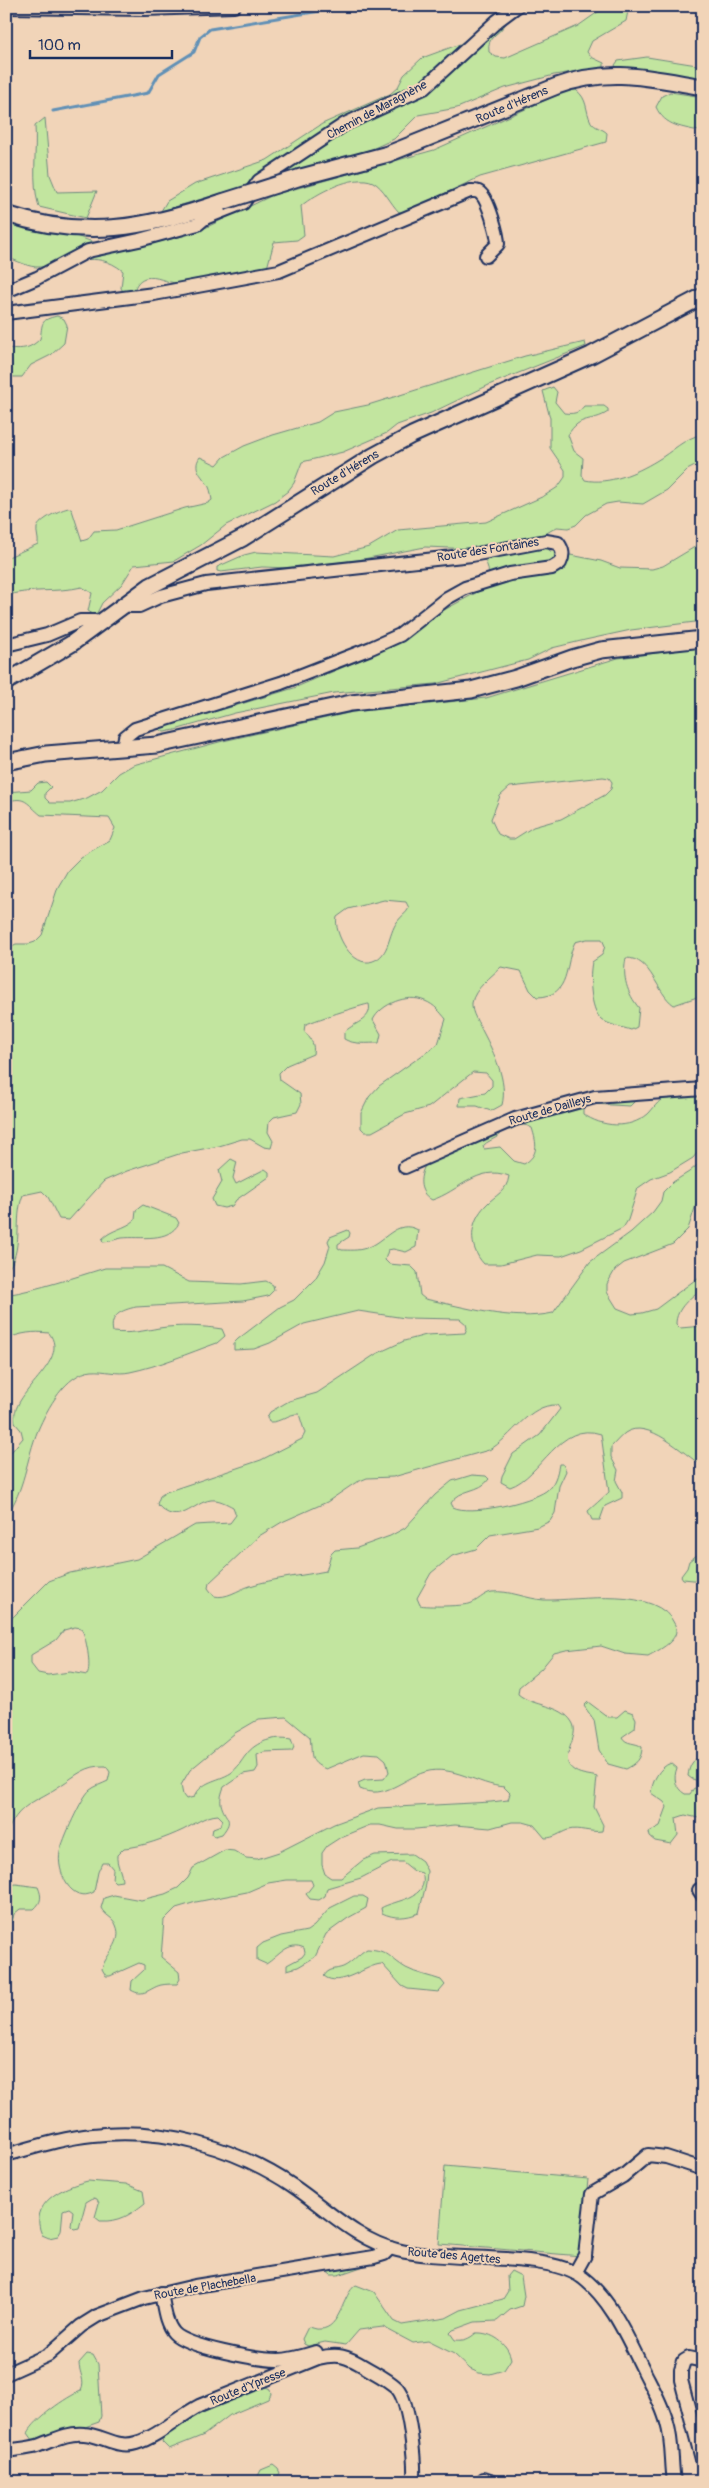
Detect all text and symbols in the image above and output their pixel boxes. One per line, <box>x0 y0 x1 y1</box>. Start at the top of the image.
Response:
scale bar <box>30 28 172 60</box>
text: 100 m <box>38 36 81 55</box>
street label: Chemin de Maragnène <box>324 77 430 143</box>
street label: Route d'Hérens <box>474 83 551 127</box>
street label: Route d'Hérens <box>308 447 382 499</box>
street label: Route des Fontaines <box>436 534 541 565</box>
street label: Route de Dailleys <box>507 1091 593 1129</box>
street label: Route des Agettes <box>407 2244 502 2268</box>
street label: Route de Plachebella <box>153 2271 257 2303</box>
street label: Route d'Ypresse <box>208 2365 288 2409</box>

